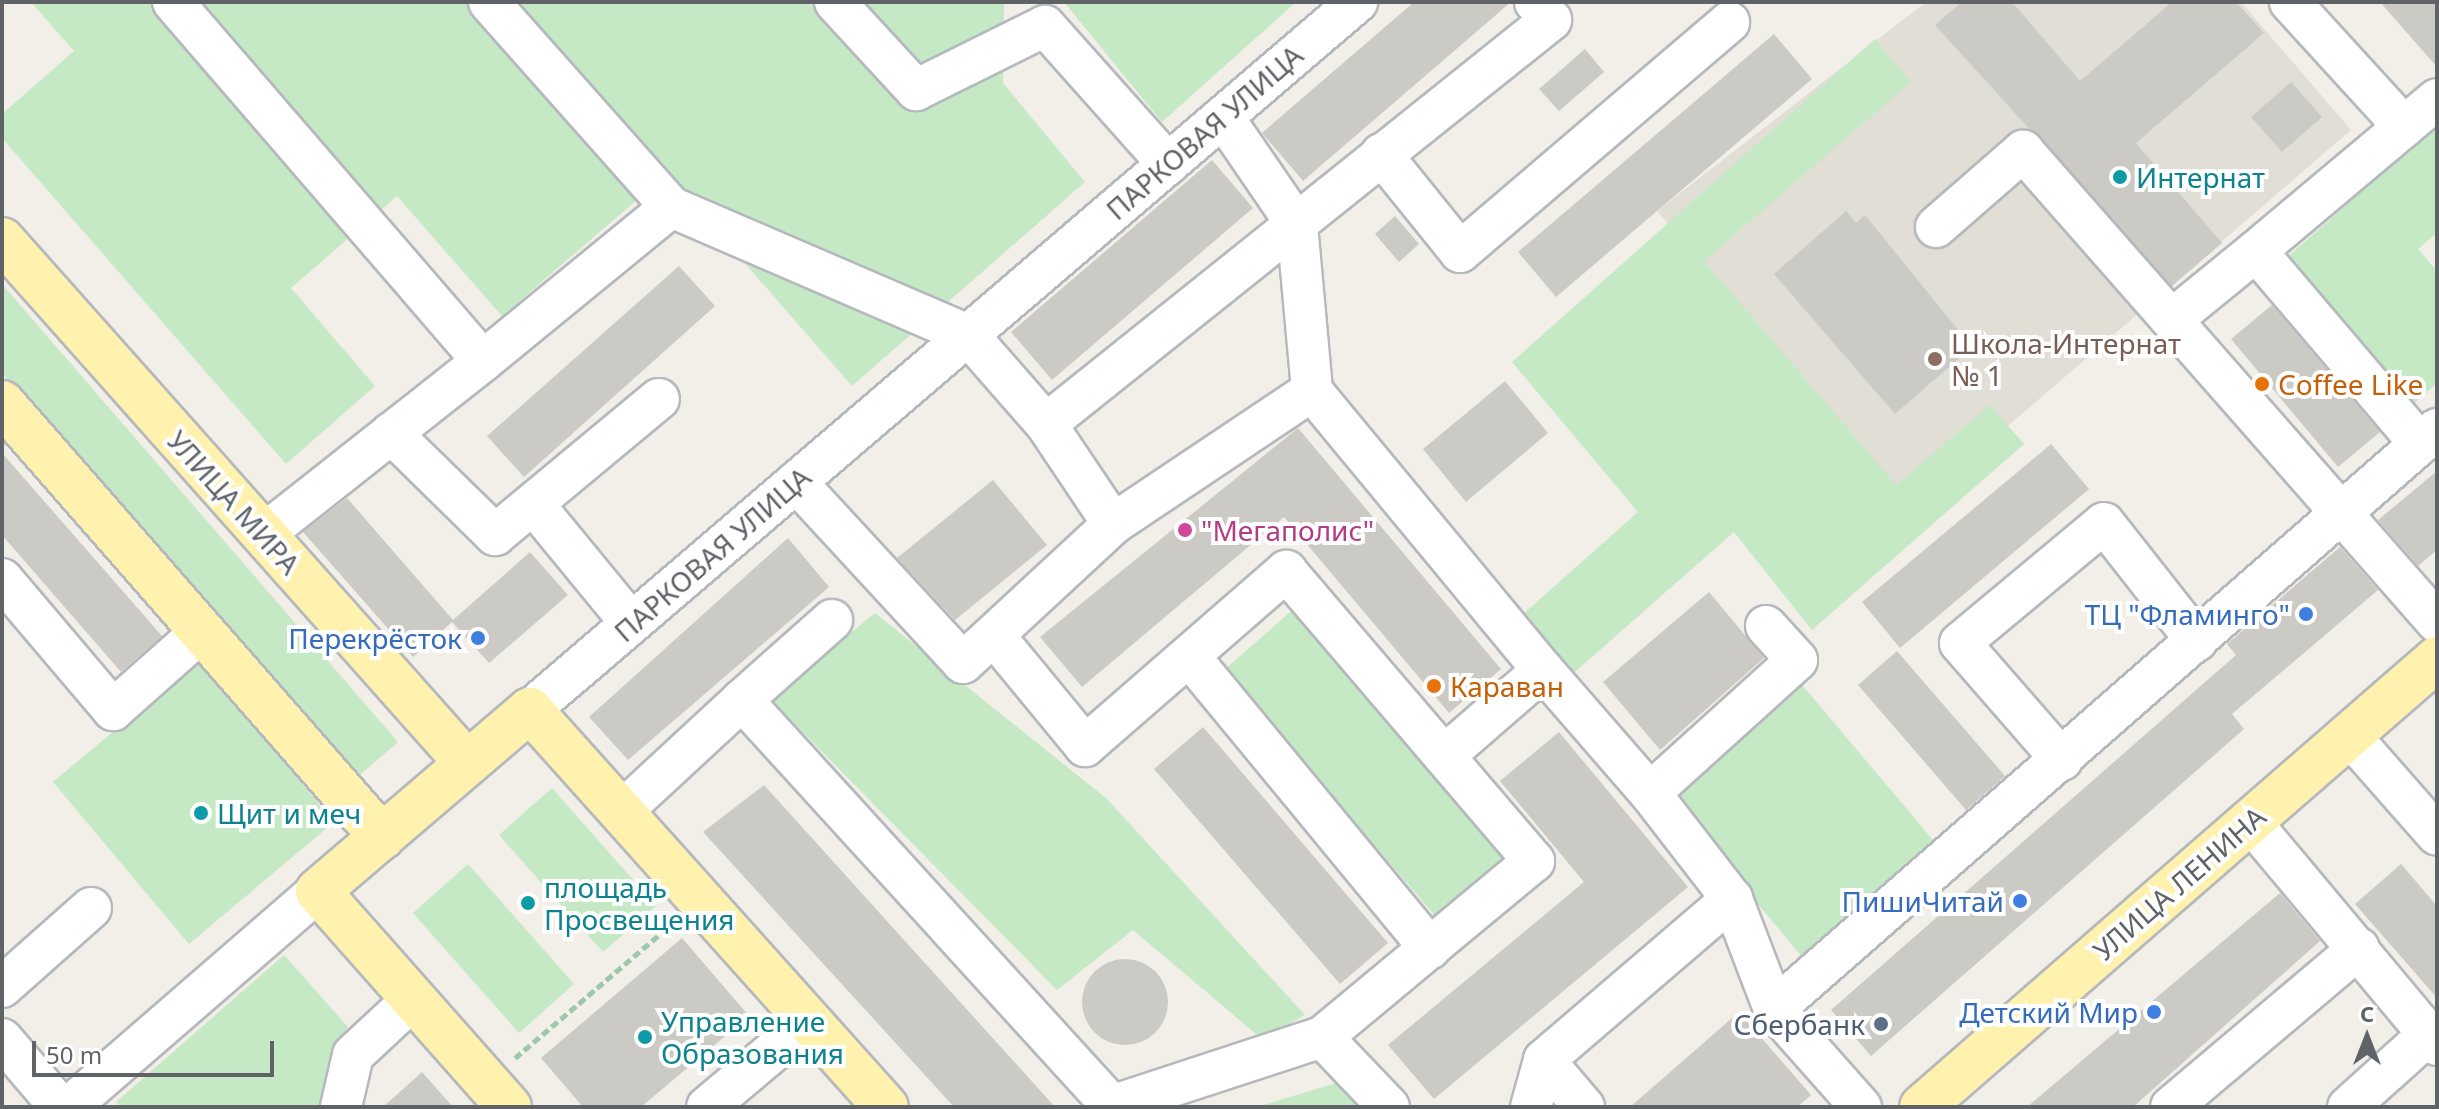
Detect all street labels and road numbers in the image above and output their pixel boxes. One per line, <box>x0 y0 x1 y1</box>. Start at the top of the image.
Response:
street label: ПАРКОВАЯ УЛИЦА <box>1099 38 1309 226</box>
street label: УЛИЦА МИРА <box>161 423 307 581</box>
street label: ПАРКОВАЯ УЛИЦА <box>607 460 817 648</box>
street label: УЛИЦА ЛЕНИНА <box>2086 799 2272 967</box>

